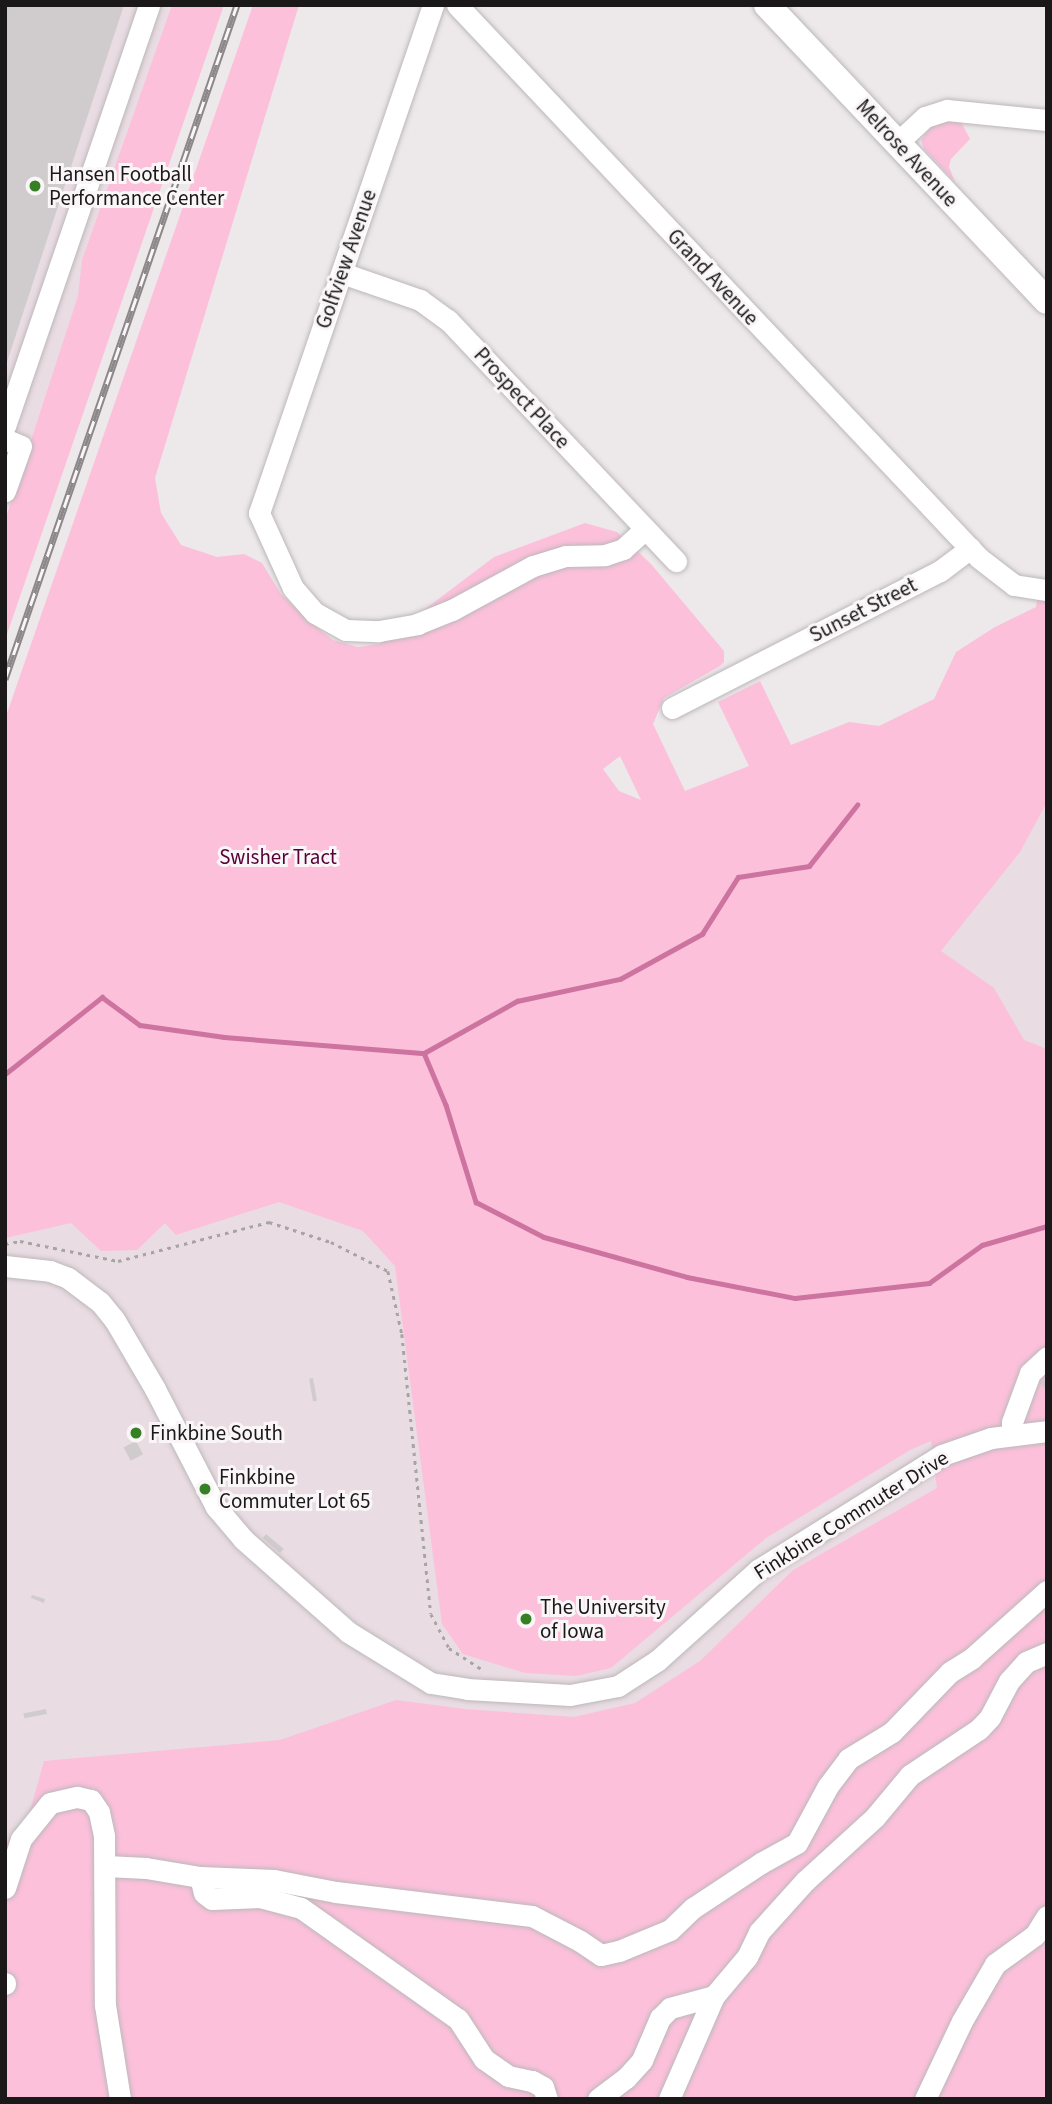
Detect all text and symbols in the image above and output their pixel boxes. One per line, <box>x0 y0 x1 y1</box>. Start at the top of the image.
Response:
street label: Melrose Avenue <box>851 94 963 212</box>
place label: Hansen Football Performance Center <box>49 161 224 211</box>
marker: Hansen Football Performance Center <box>27 178 43 194</box>
street label: Golfview Avenue <box>310 186 382 332</box>
street label: Grand Avenue <box>662 224 764 330</box>
street label: Prospect Place <box>469 342 575 454</box>
street label: Sunset Street <box>805 572 921 648</box>
park label: Swisher Tract <box>219 844 337 870</box>
place label: Finkbine South <box>150 1420 283 1446</box>
marker: Finkbine South <box>128 1425 144 1441</box>
street label: Finkbine Commuter Drive <box>749 1445 953 1585</box>
place label: Finkbine Commuter Lot 65 <box>219 1464 370 1514</box>
marker: Finkbine Commuter Lot 65 <box>197 1481 213 1497</box>
place label: The University of Iowa <box>540 1594 666 1644</box>
marker: The University of Iowa <box>518 1611 534 1627</box>

